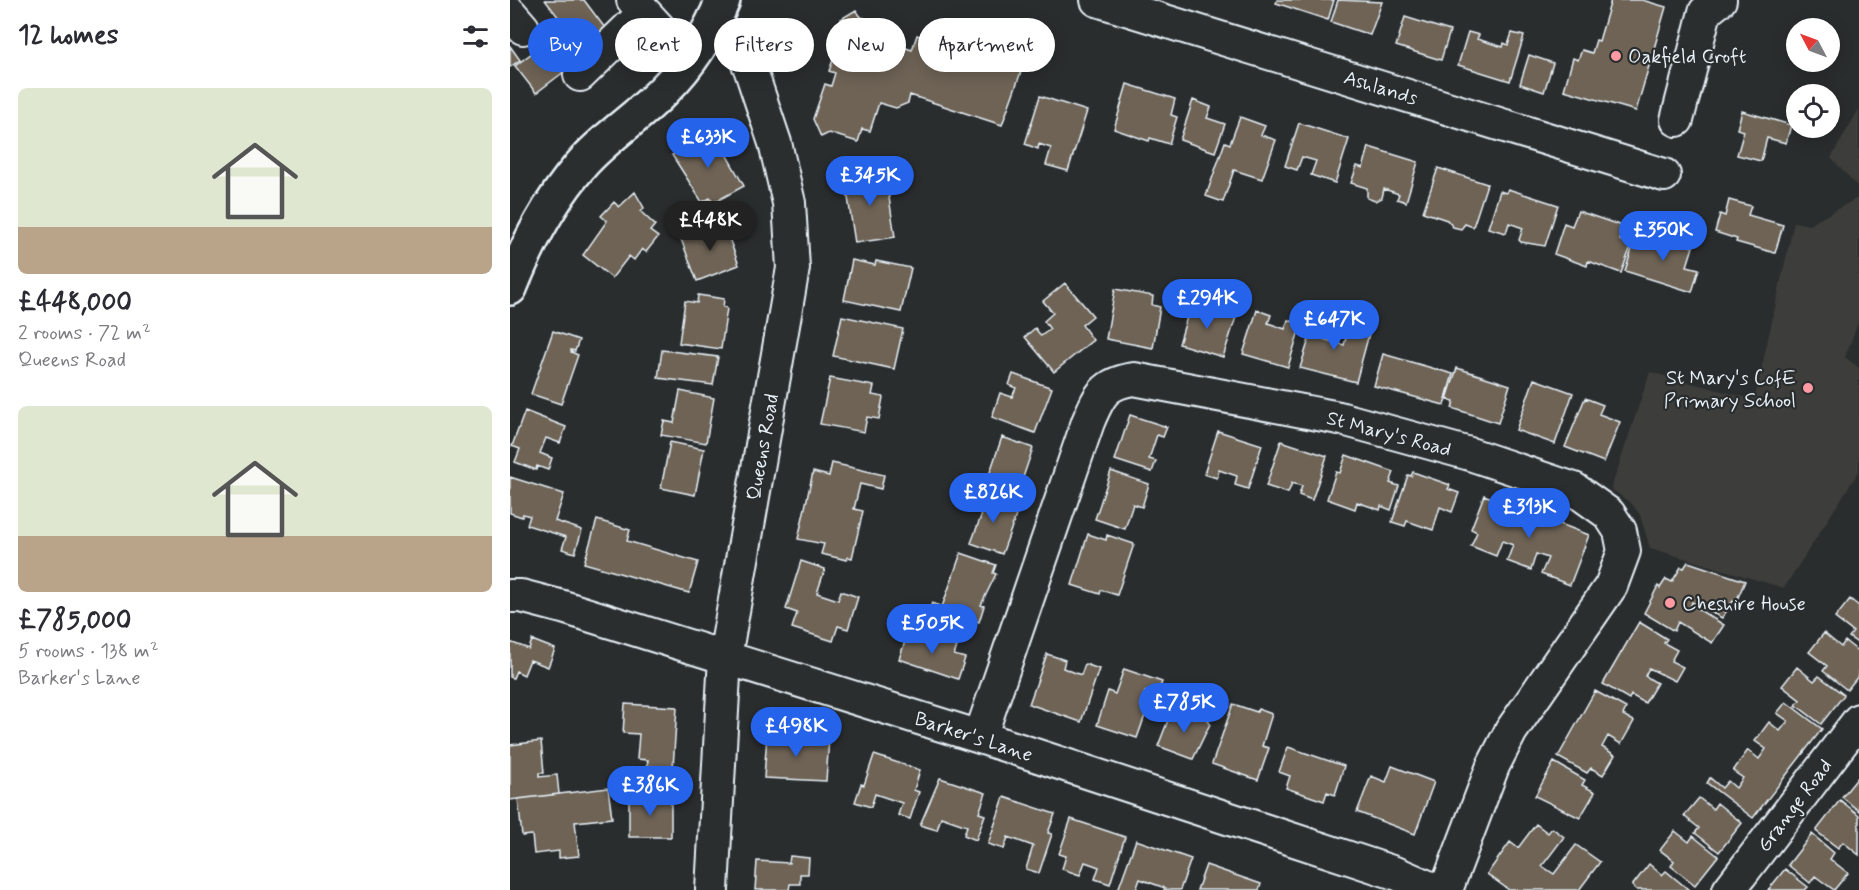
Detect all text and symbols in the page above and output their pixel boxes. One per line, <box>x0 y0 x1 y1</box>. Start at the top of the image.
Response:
chip: Buy <box>528 18 603 72</box>
chip: Rent <box>615 18 702 72</box>
chip: Filters <box>714 18 814 72</box>
chip: New <box>826 18 906 72</box>
chip: Apartment <box>918 18 1055 72</box>
north arrow <box>1786 18 1840 72</box>
map controls <box>1786 18 1840 138</box>
text: 12 homes <box>18 19 118 53</box>
icon: filters <box>459 20 492 53</box>
place label: Oakfield Croft <box>1628 44 1746 71</box>
marker: Oakfield Croft <box>1609 49 1623 63</box>
street label: Ashlands <box>1340 64 1421 112</box>
button: locate <box>1786 84 1840 138</box>
pin: £633K <box>666 118 750 169</box>
text: £633K <box>680 124 736 151</box>
icon: home <box>201 127 309 235</box>
pin: £345K <box>828 156 912 207</box>
text: £345K <box>840 162 900 189</box>
pin: £448K <box>668 201 752 252</box>
text: £448K <box>679 207 741 234</box>
pin: £350K <box>1621 211 1705 262</box>
text: £350K <box>1633 217 1693 244</box>
pin: £294K <box>1165 279 1249 330</box>
text: £294K <box>1176 285 1238 312</box>
text: £448,000 <box>18 286 132 320</box>
pin: £647K <box>1292 300 1376 351</box>
text: £647K <box>1303 306 1365 333</box>
text: 2 rooms · 72 m² <box>18 320 151 347</box>
text: Queens Road <box>18 347 126 374</box>
place label: St Mary's CofE Primary School <box>1664 365 1796 415</box>
marker: St Mary's CofE Primary School <box>1801 381 1815 395</box>
street label: Queens Road <box>741 392 786 503</box>
street label: St Mary's Road <box>1323 405 1454 464</box>
icon: home <box>201 445 309 553</box>
pin: £826K <box>951 473 1035 524</box>
text: £826K <box>963 479 1023 506</box>
pin: £313K <box>1487 488 1571 539</box>
text: £313K <box>1502 494 1556 521</box>
place label: Cheshire House <box>1682 591 1806 618</box>
marker: Cheshire House <box>1663 596 1677 610</box>
text: £785,000 <box>18 604 131 638</box>
pin: £505K <box>890 604 974 655</box>
text: £505K <box>901 610 963 637</box>
text: 5 rooms · 138 m² <box>18 638 159 665</box>
text: Barker's Lane <box>18 665 141 692</box>
pin: £785K <box>1142 683 1226 734</box>
text: £785K <box>1153 689 1215 716</box>
street label: Barker's Lane <box>911 706 1036 769</box>
pin: £498K <box>754 707 838 758</box>
text: £498K <box>765 713 827 740</box>
street label: Grange Road <box>1751 754 1839 858</box>
pin: £386K <box>608 766 692 817</box>
text: £386K <box>621 772 679 799</box>

